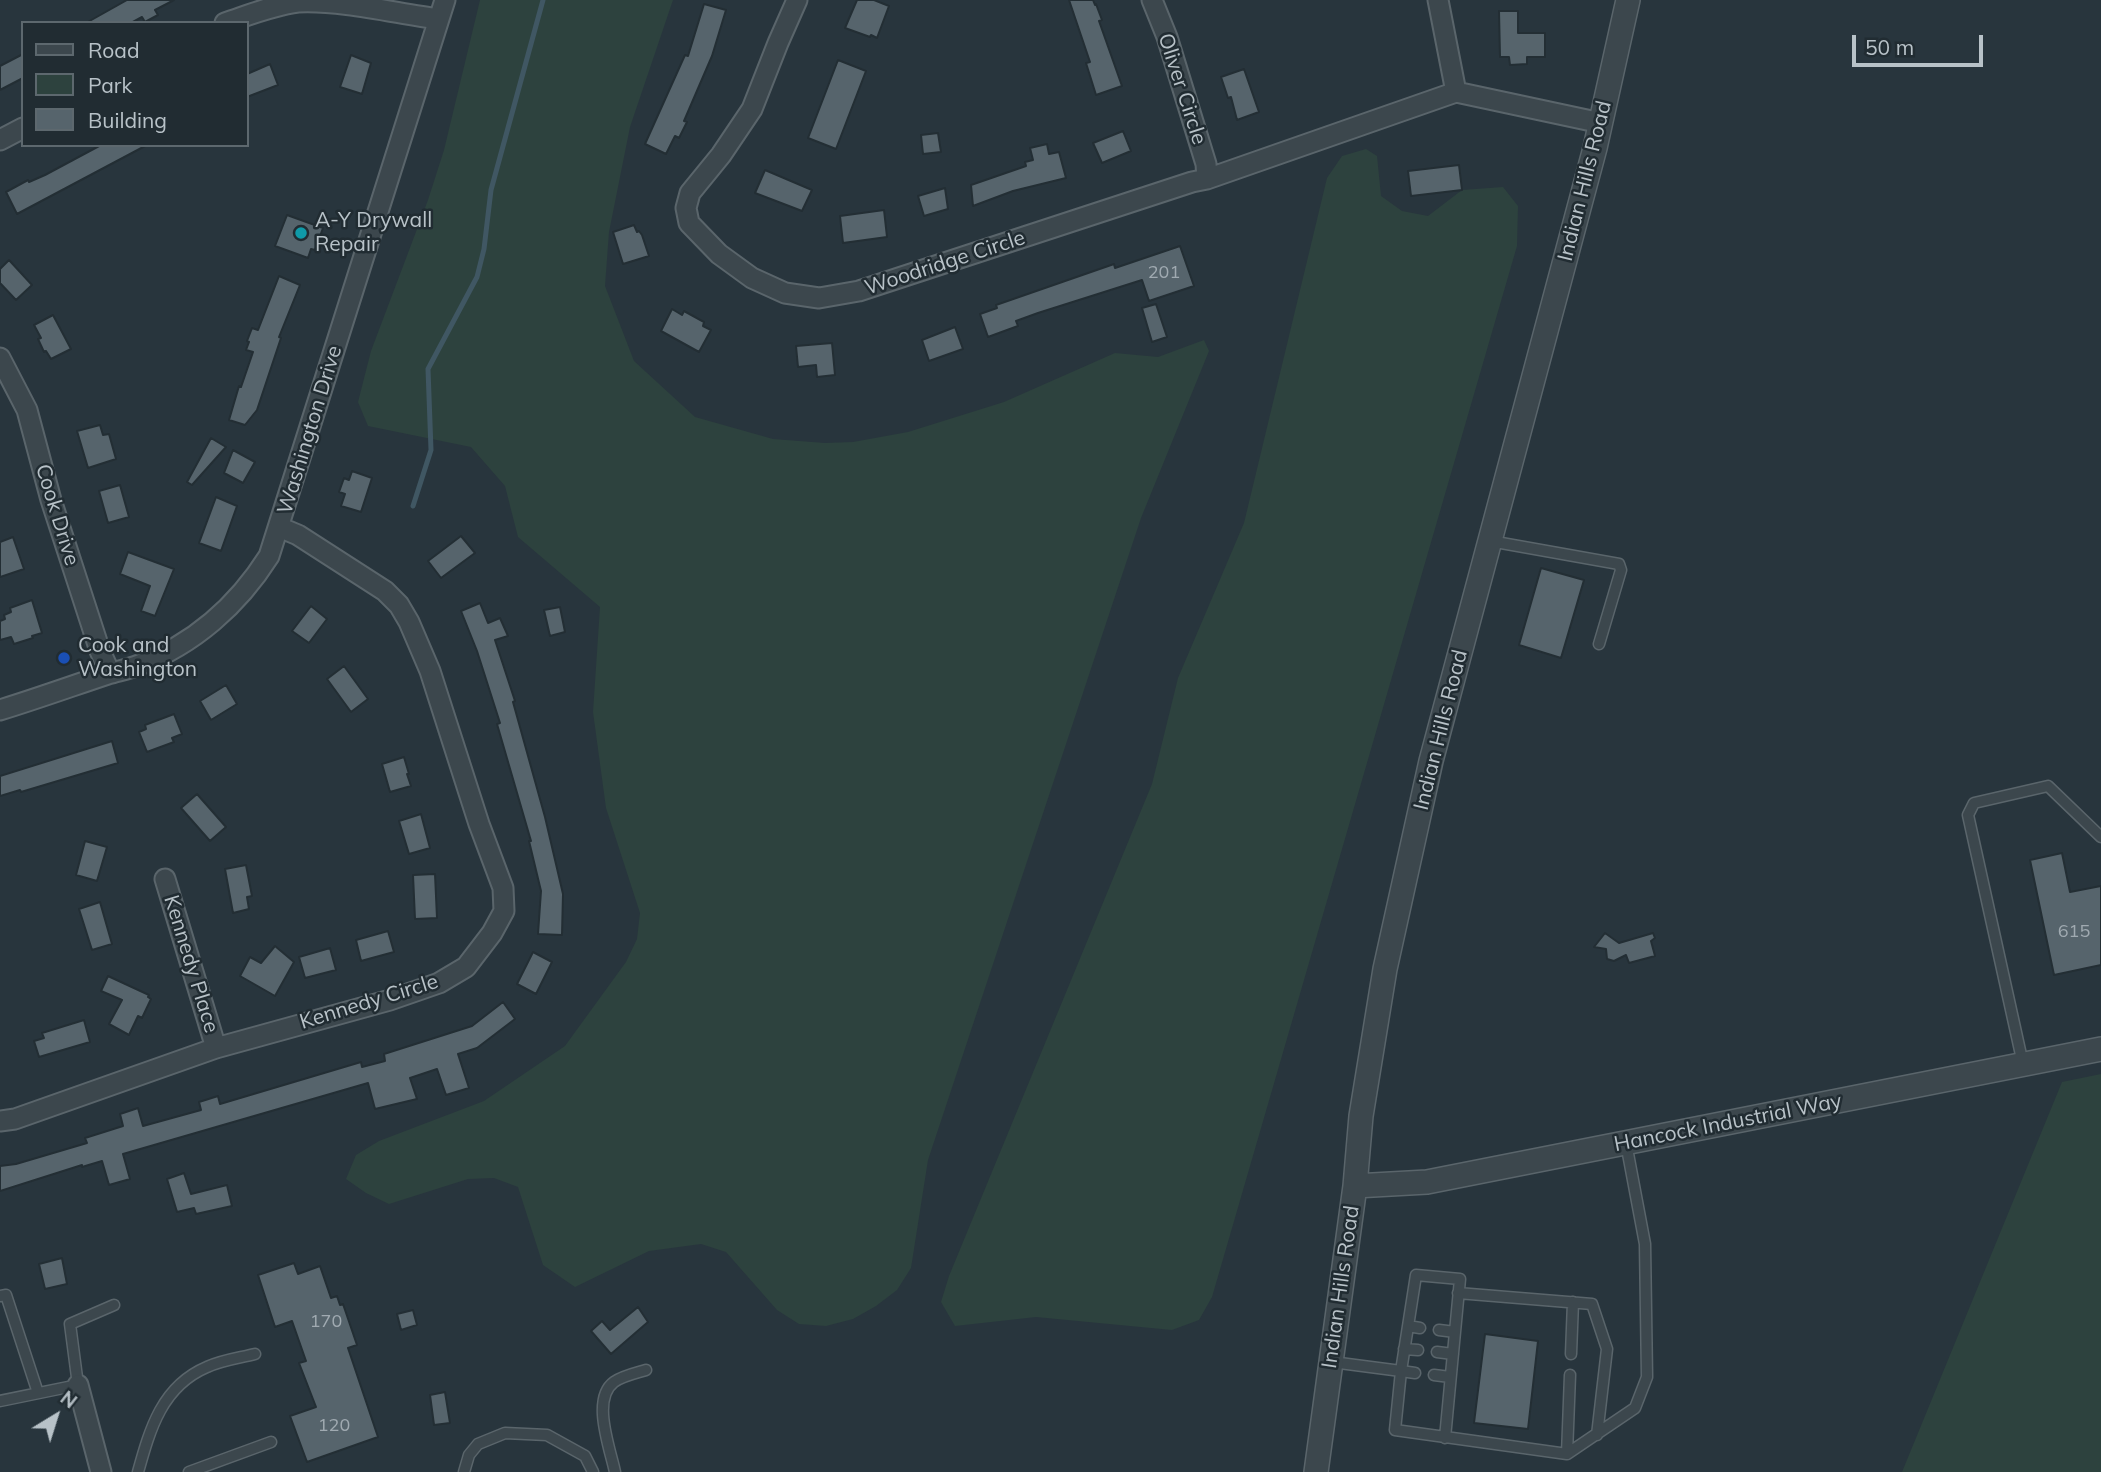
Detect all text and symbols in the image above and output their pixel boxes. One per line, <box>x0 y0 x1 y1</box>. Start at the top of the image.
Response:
legend <box>21 21 248 147</box>
scale bar <box>1856 21 1987 65</box>
street label: Oliver Circle <box>1152 30 1212 148</box>
text: 50 m <box>1865 34 1914 60</box>
text: Road <box>88 37 139 63</box>
text: Park <box>88 72 132 98</box>
street label: Indian Hills Road <box>1553 98 1617 264</box>
text: Building <box>88 107 167 133</box>
place label: A-Y Drywall Repair <box>315 208 432 258</box>
marker: A-Y Drywall Repair <box>293 225 309 241</box>
street label: Woodridge Circle <box>862 225 1028 301</box>
house number: 201 <box>1148 262 1180 284</box>
street label: Washington Drive <box>272 343 348 517</box>
street label: Cook Drive <box>30 461 84 569</box>
place label: Cook and Washington <box>78 633 197 683</box>
street label: Indian Hills Road <box>1409 647 1473 813</box>
marker: Cook and Washington <box>56 650 72 666</box>
street label: Kennedy Place <box>158 892 224 1036</box>
house number: 615 <box>2058 921 2090 943</box>
street label: Kennedy Circle <box>297 969 441 1035</box>
street label: Hancock Industrial Way <box>1612 1089 1844 1157</box>
street label: Indian Hills Road <box>1317 1204 1365 1370</box>
house number: 170 <box>310 1311 342 1333</box>
north arrow <box>21 1381 91 1451</box>
text: N <box>56 1386 82 1413</box>
house number: 120 <box>318 1415 350 1437</box>

